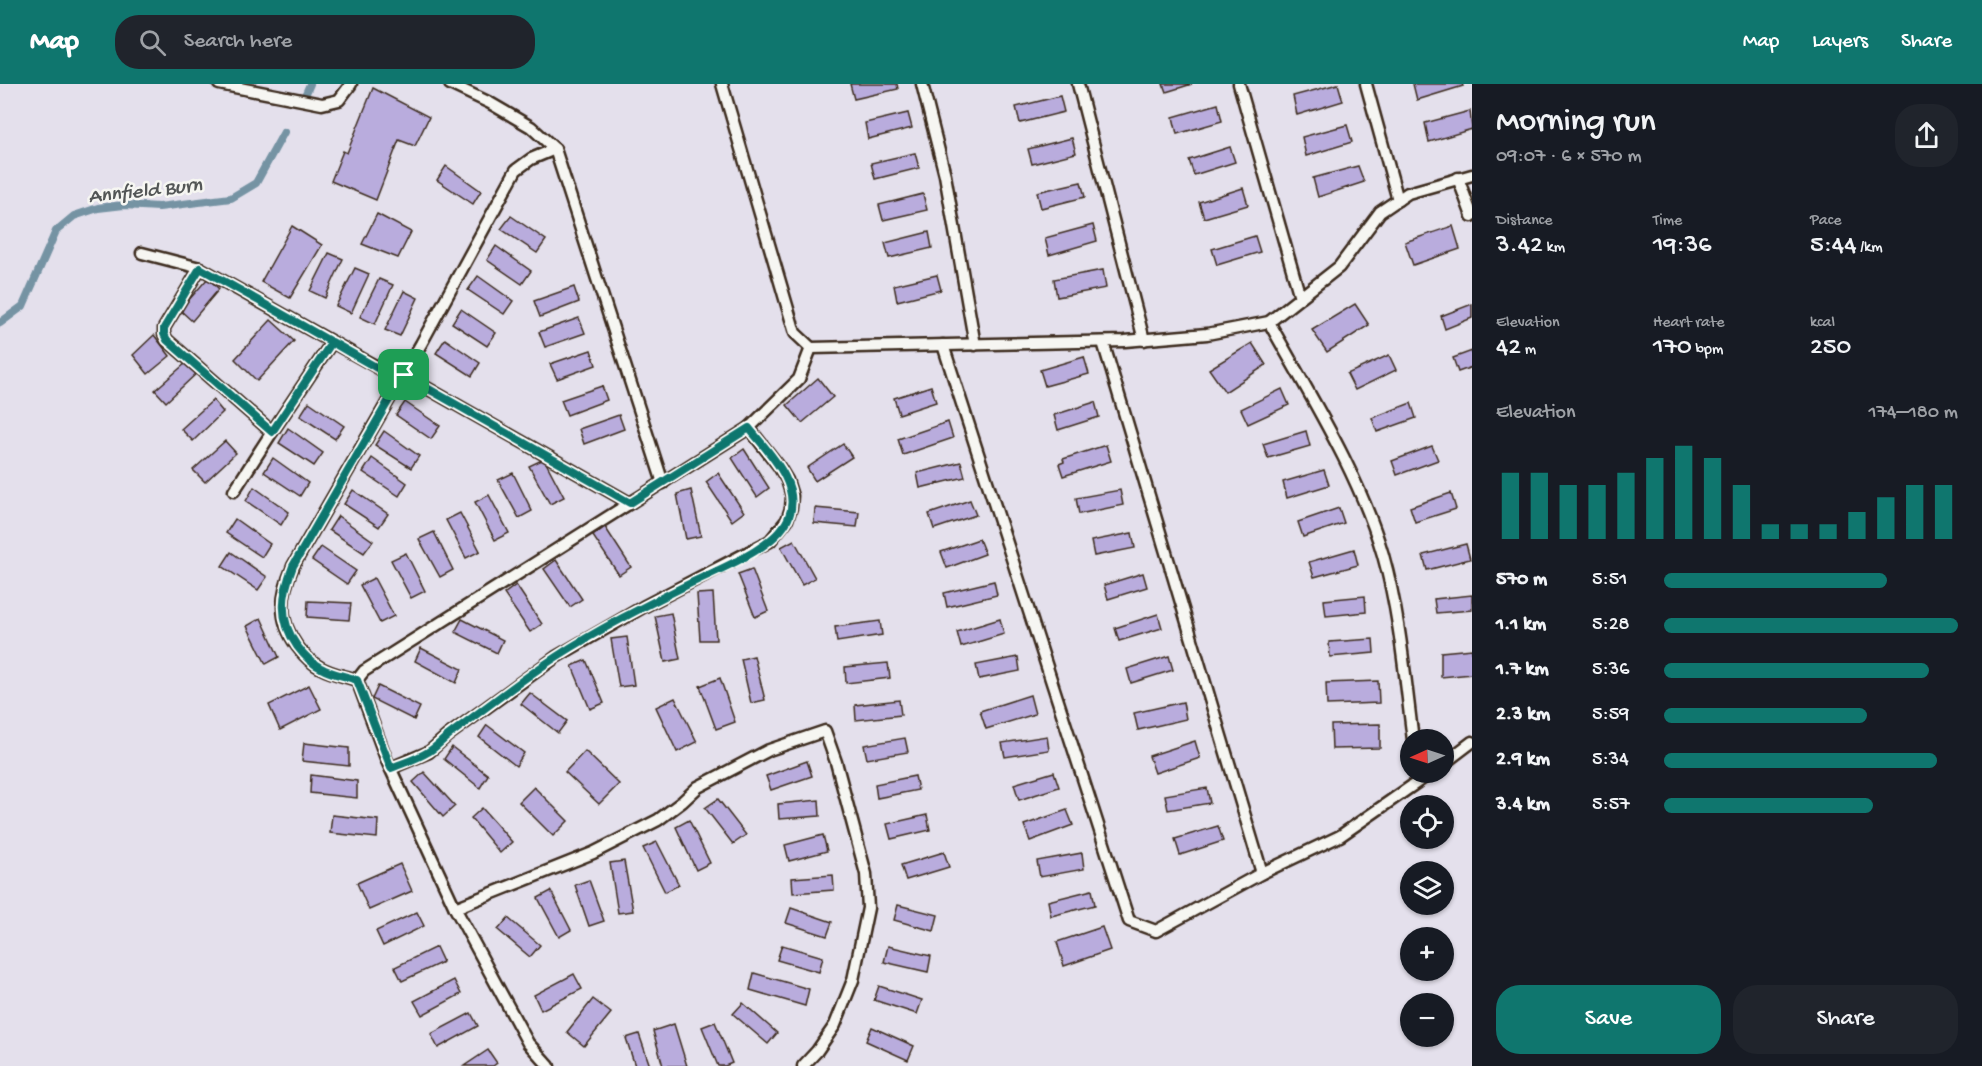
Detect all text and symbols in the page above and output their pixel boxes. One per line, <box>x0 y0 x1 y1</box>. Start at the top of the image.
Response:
search box <box>115 15 535 69</box>
text: Map <box>30 26 79 59</box>
icon: search <box>136 26 169 59</box>
text: Search here <box>184 29 292 55</box>
text: Map <box>1743 30 1779 55</box>
text: Layers <box>1812 30 1868 55</box>
text: Share <box>1901 30 1952 55</box>
text: Morning run <box>1496 104 1656 142</box>
button: share <box>1895 104 1958 167</box>
text: 09:07 · 6 × 570 m <box>1496 146 1642 169</box>
water label: Annfield Burn <box>87 174 204 211</box>
text: Distance <box>1496 212 1553 231</box>
text: Time <box>1653 212 1682 231</box>
text: Pace <box>1810 212 1841 231</box>
text: 3.42 <box>1496 231 1543 262</box>
text: 19:36 <box>1653 231 1711 262</box>
text: 5:44 <box>1810 231 1856 262</box>
text: km <box>1543 239 1565 258</box>
text: /km <box>1856 239 1883 258</box>
text: Elevation <box>1496 314 1560 333</box>
text: Heart rate <box>1653 314 1725 333</box>
text: kcal <box>1810 314 1835 333</box>
text: 42 <box>1496 333 1521 364</box>
text: 170 <box>1653 333 1692 364</box>
text: 250 <box>1810 333 1851 364</box>
text: m <box>1521 341 1536 360</box>
text: bpm <box>1692 341 1723 360</box>
pin <box>378 349 429 400</box>
icon: arrive <box>387 358 420 391</box>
text: Elevation <box>1496 402 1576 425</box>
text: 174–180 m <box>1868 402 1958 425</box>
text: 570 m <box>1496 569 1547 592</box>
text: 5:51 <box>1592 569 1627 592</box>
text: 1.1 km <box>1496 614 1546 637</box>
text: 5:28 <box>1592 614 1630 637</box>
text: 1.7 km <box>1496 659 1549 682</box>
text: 5:36 <box>1592 659 1629 682</box>
text: 2.3 km <box>1496 704 1550 727</box>
text: 5:59 <box>1592 704 1629 727</box>
north arrow <box>1400 729 1454 783</box>
map controls <box>1400 729 1454 1047</box>
text: 2.9 km <box>1496 749 1550 772</box>
text: 5:34 <box>1592 749 1629 772</box>
text: 3.4 km <box>1496 794 1550 817</box>
text: 5:57 <box>1592 794 1630 817</box>
button: locate <box>1400 795 1454 849</box>
button: layers <box>1400 861 1454 915</box>
button: + <box>1400 927 1454 981</box>
button: Save <box>1496 985 1721 1054</box>
button: Share <box>1733 985 1958 1054</box>
button: − <box>1400 993 1454 1047</box>

